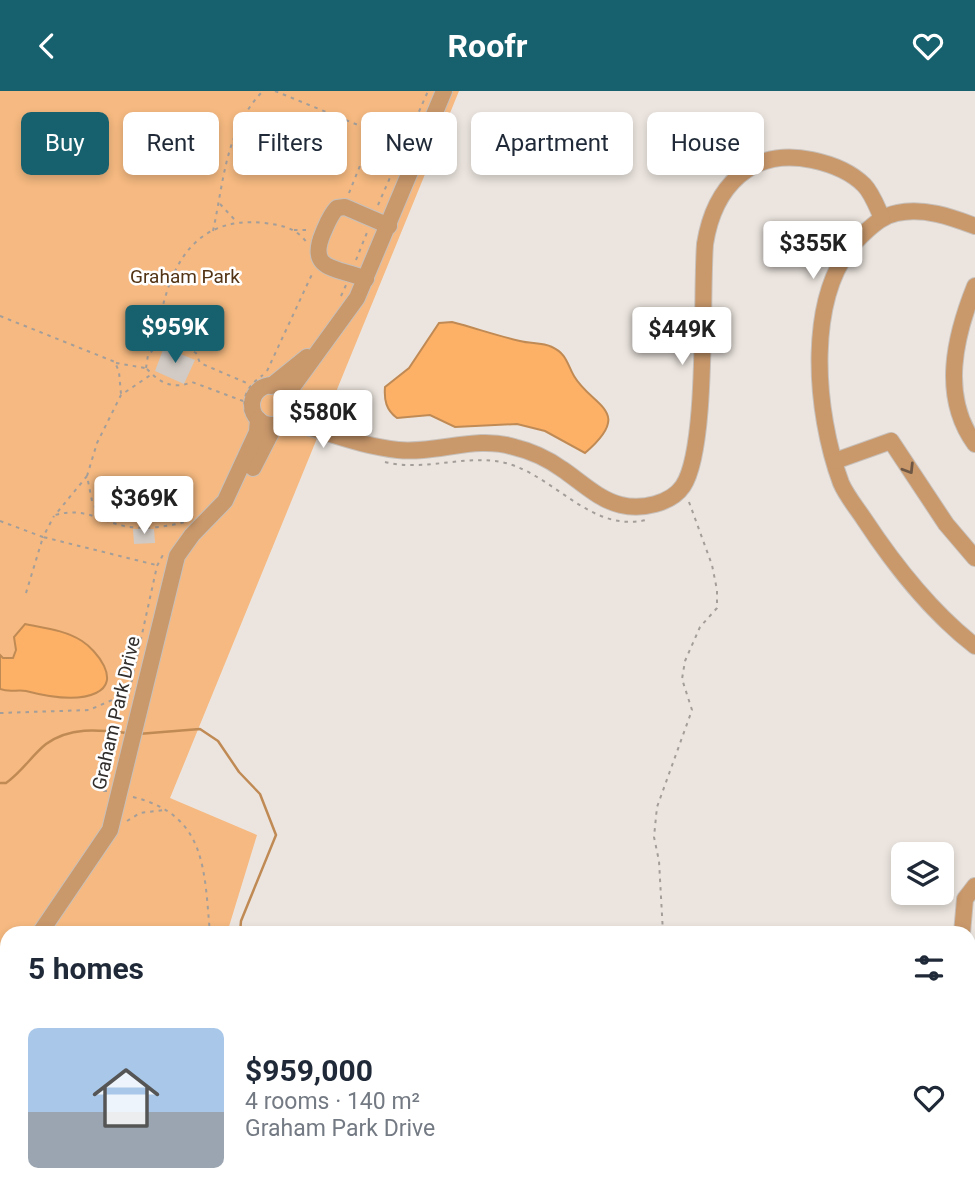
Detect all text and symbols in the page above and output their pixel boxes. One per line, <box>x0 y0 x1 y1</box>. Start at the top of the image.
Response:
icon: back <box>28 27 66 65</box>
text: Roofr <box>448 27 527 65</box>
icon: heart <box>909 27 947 65</box>
chip: Buy <box>21 112 109 175</box>
chip: Rent <box>123 112 219 175</box>
chip: Filters <box>233 112 347 175</box>
chip: New <box>361 112 457 175</box>
chip: Apartment <box>471 112 633 175</box>
chip: House <box>647 112 764 175</box>
pin: $355K <box>764 221 862 281</box>
text: $355K <box>779 230 847 257</box>
park label: Graham Park <box>130 265 240 288</box>
pin: $959K <box>126 306 224 365</box>
pin: $449K <box>633 307 731 367</box>
text: $959K <box>141 314 209 341</box>
text: $449K <box>648 316 716 343</box>
pin: $580K <box>274 391 372 450</box>
text: $580K <box>289 399 357 426</box>
one-way arrow <box>901 461 914 474</box>
pin: $369K <box>95 477 193 536</box>
text: $369K <box>110 485 178 512</box>
street label: Graham Park Drive <box>87 634 145 792</box>
map controls <box>891 842 954 905</box>
button: layers <box>891 842 954 905</box>
icon: filters <box>910 949 948 987</box>
text: 5 homes <box>28 951 144 986</box>
text: $959,000 <box>245 1053 373 1088</box>
icon: home <box>84 1056 168 1140</box>
icon: heart <box>910 1079 948 1117</box>
text: 4 rooms · 140 m² <box>245 1088 420 1115</box>
text: Graham Park Drive <box>245 1115 435 1142</box>

